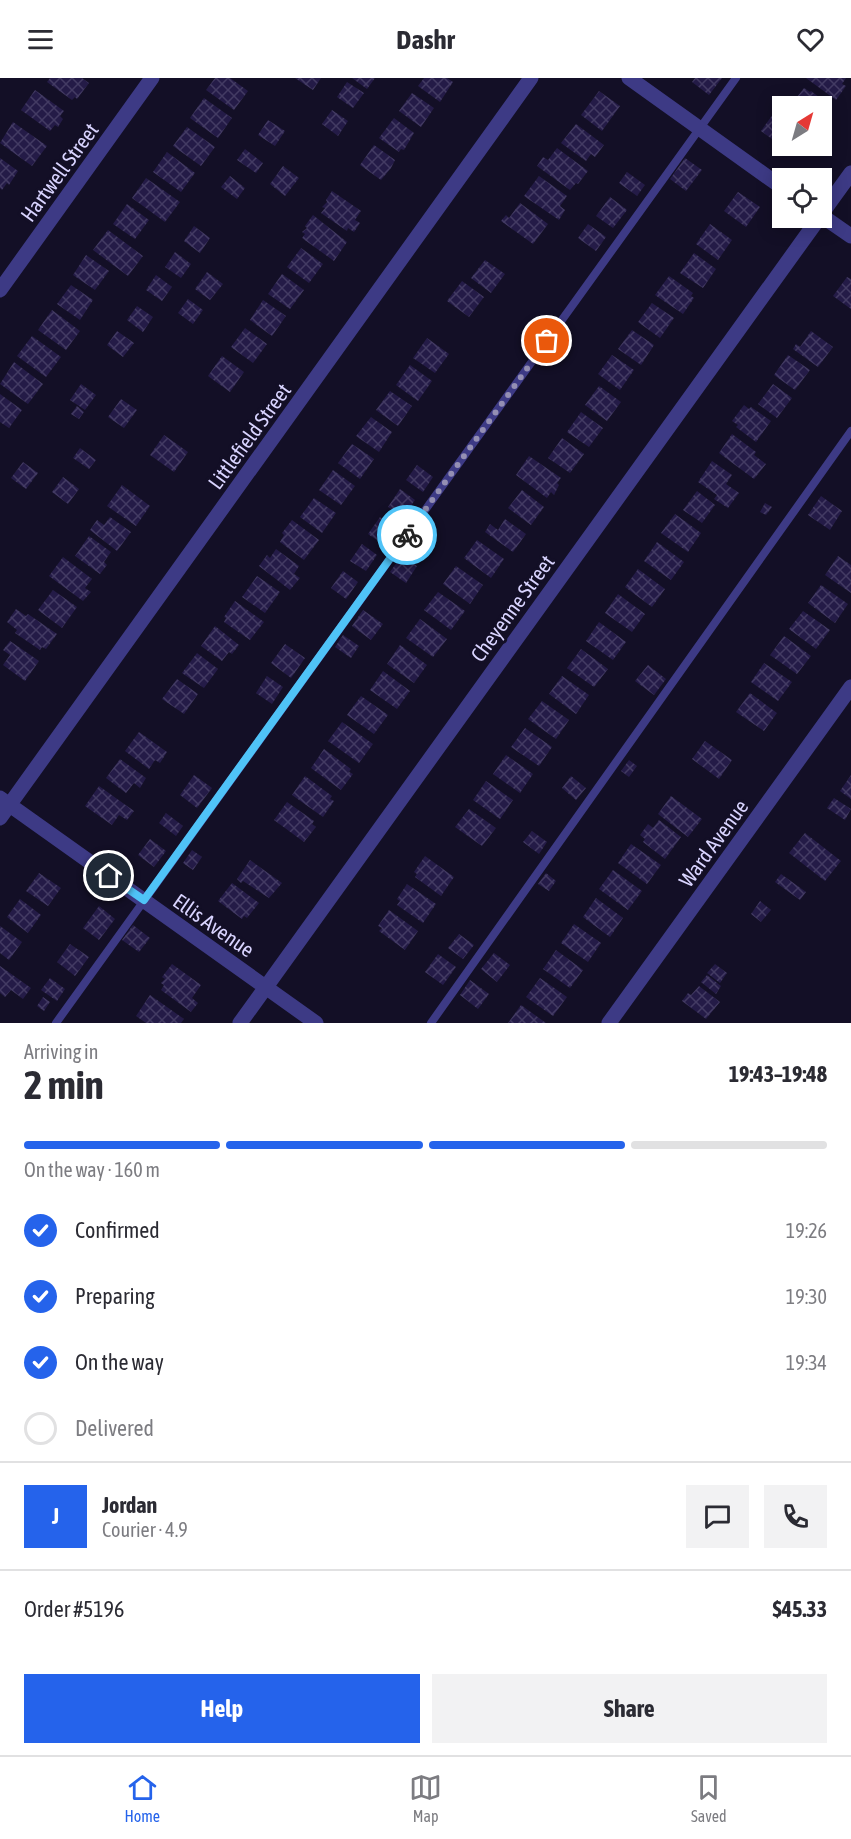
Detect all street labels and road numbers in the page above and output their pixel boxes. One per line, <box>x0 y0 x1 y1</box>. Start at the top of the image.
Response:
street label: Hartwell Street <box>15 118 103 226</box>
street label: Littlefield Street <box>203 379 295 493</box>
street label: Cheyenne Street <box>465 550 559 666</box>
street label: Ward Avenue <box>673 795 753 891</box>
street label: Ellis Avenue <box>169 888 259 962</box>

